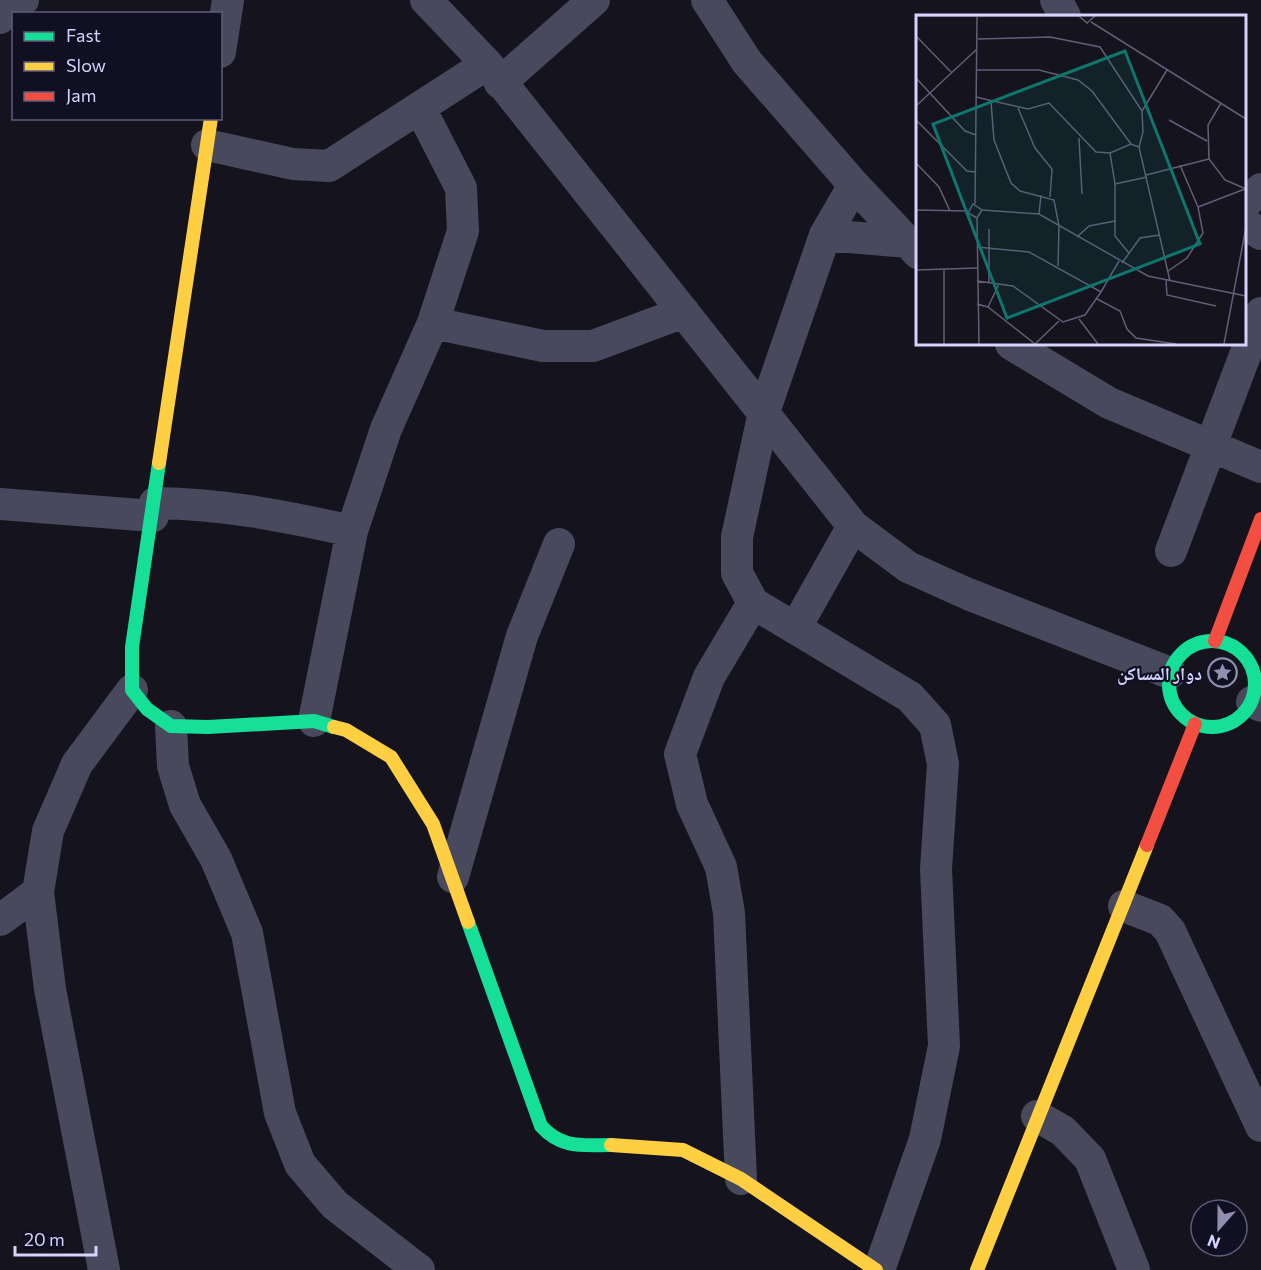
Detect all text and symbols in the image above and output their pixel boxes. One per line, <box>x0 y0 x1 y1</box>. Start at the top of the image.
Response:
legend <box>12 12 222 120</box>
inset map <box>916 15 1246 345</box>
text: Fast <box>66 24 101 46</box>
text: Slow <box>66 54 106 76</box>
text: Jam <box>66 84 96 106</box>
place icon: دوار المساكن <box>1207 657 1239 689</box>
place label: دوار المساكن <box>1117 662 1202 685</box>
north arrow <box>1189 1198 1249 1258</box>
scale bar <box>15 1219 96 1257</box>
text: 20 m <box>24 1228 65 1250</box>
text: N <box>1204 1231 1222 1253</box>

